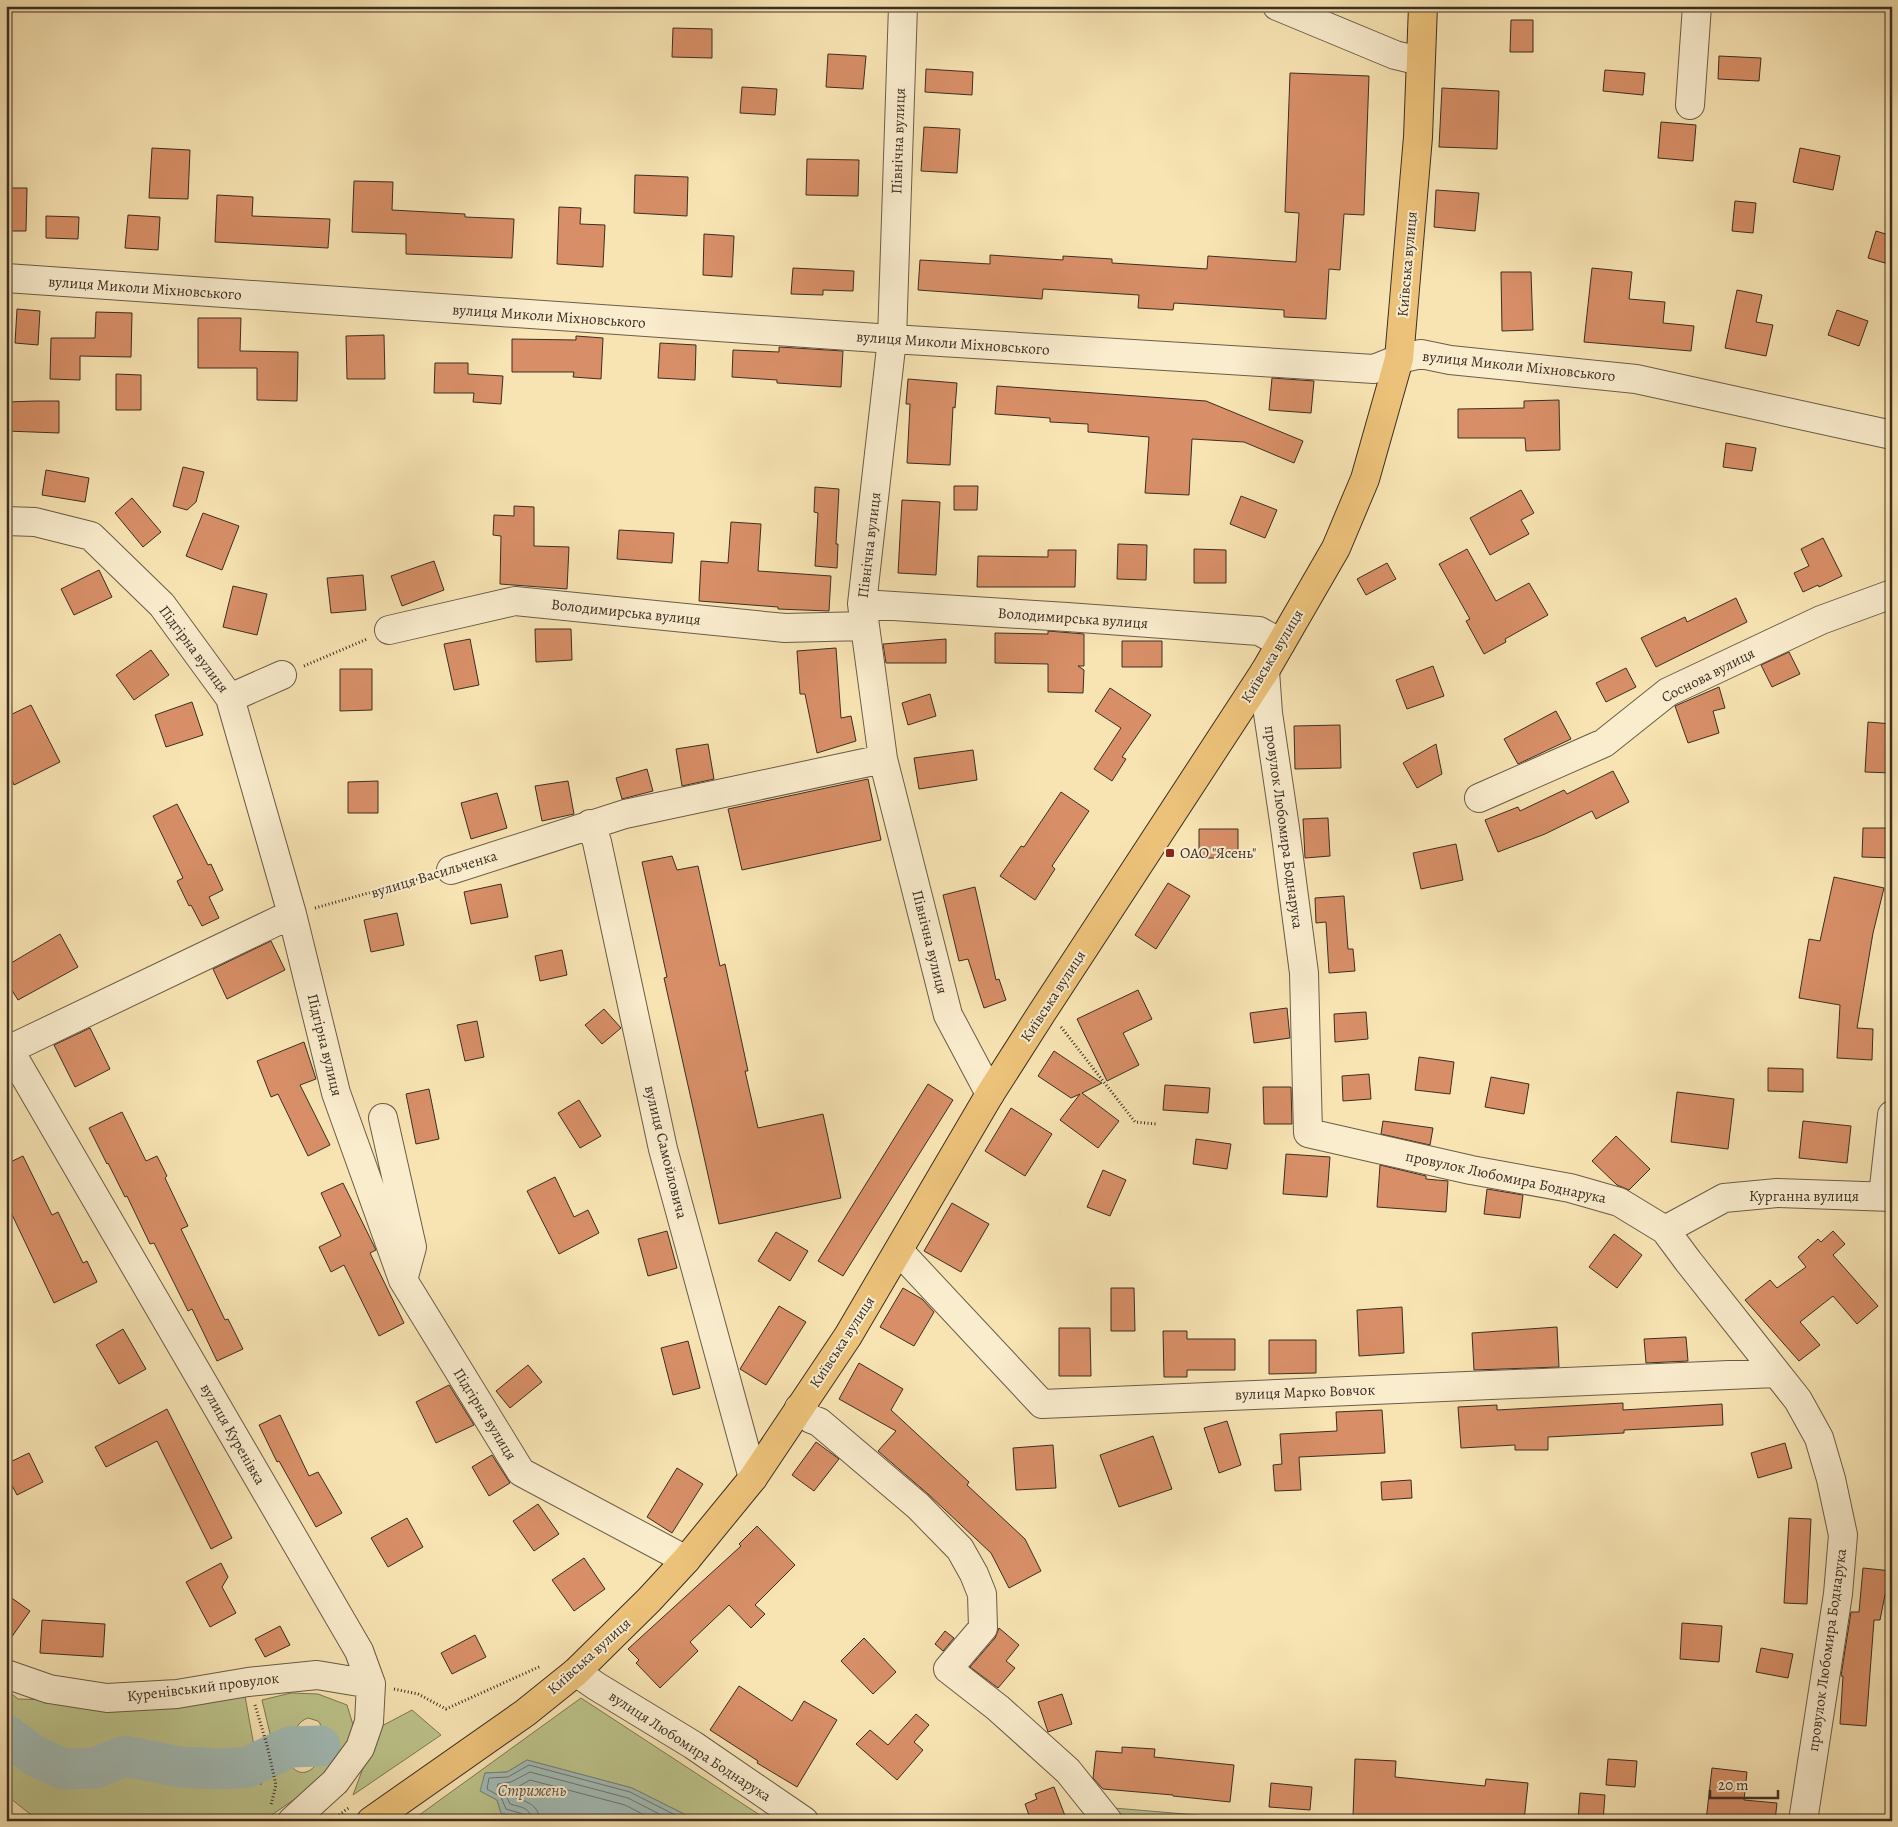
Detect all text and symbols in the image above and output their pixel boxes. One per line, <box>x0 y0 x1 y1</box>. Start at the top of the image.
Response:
street label: Північна вулиця <box>886 87 910 195</box>
street label: Київська вулиця <box>1392 210 1422 318</box>
street label: вулиця Миколи Міхновського <box>48 271 242 305</box>
street label: вулиця Миколи Міхновського <box>452 299 646 333</box>
street label: вулиця Миколи Міхновського <box>856 326 1050 360</box>
street label: вулиця Миколи Міхновського <box>1422 346 1616 386</box>
street label: Північна вулиця <box>853 491 885 599</box>
street label: Володимирська вулиця <box>550 594 702 630</box>
street label: Підгірна вулиця <box>154 601 234 697</box>
street label: Володимирська вулиця <box>997 603 1149 633</box>
street label: Київська вулиця <box>1236 605 1308 707</box>
street label: Соснова вулиця <box>1658 643 1758 707</box>
street label: провулок Любомира Боднарука <box>1260 724 1308 930</box>
place label: ОАО "Ясень" <box>1180 843 1256 863</box>
street label: вулиця Васильченка <box>368 845 500 903</box>
marker: ОАО "Ясень" <box>1164 847 1176 859</box>
street label: Північна вулиця <box>907 888 953 996</box>
street label: Київська вулиця <box>1016 946 1090 1046</box>
street label: Підгірна вулиця <box>303 992 347 1098</box>
street label: вулиця Самойловича <box>640 1083 692 1221</box>
street label: провулок Любомира Боднарука <box>1404 1146 1608 1208</box>
street label: Курганна вулиця <box>1749 1186 1859 1206</box>
street label: Київська вулиця <box>805 1292 879 1392</box>
street label: Підгірна вулиця <box>449 1364 521 1464</box>
street label: вулиця Куренівка <box>196 1380 270 1488</box>
street label: вулиця Марко Вовчок <box>1235 1380 1376 1404</box>
street label: провулок Любомира Боднарука <box>1803 1547 1851 1753</box>
street label: Київська вулиця <box>543 1613 635 1699</box>
street label: Куренівський провулок <box>126 1668 280 1706</box>
street label: вулиця Любомира Боднарука <box>605 1686 775 1806</box>
scale bar <box>1710 1767 1778 1799</box>
text: 20 m <box>1718 1775 1749 1795</box>
water label: Стрижень <box>498 1780 566 1802</box>

